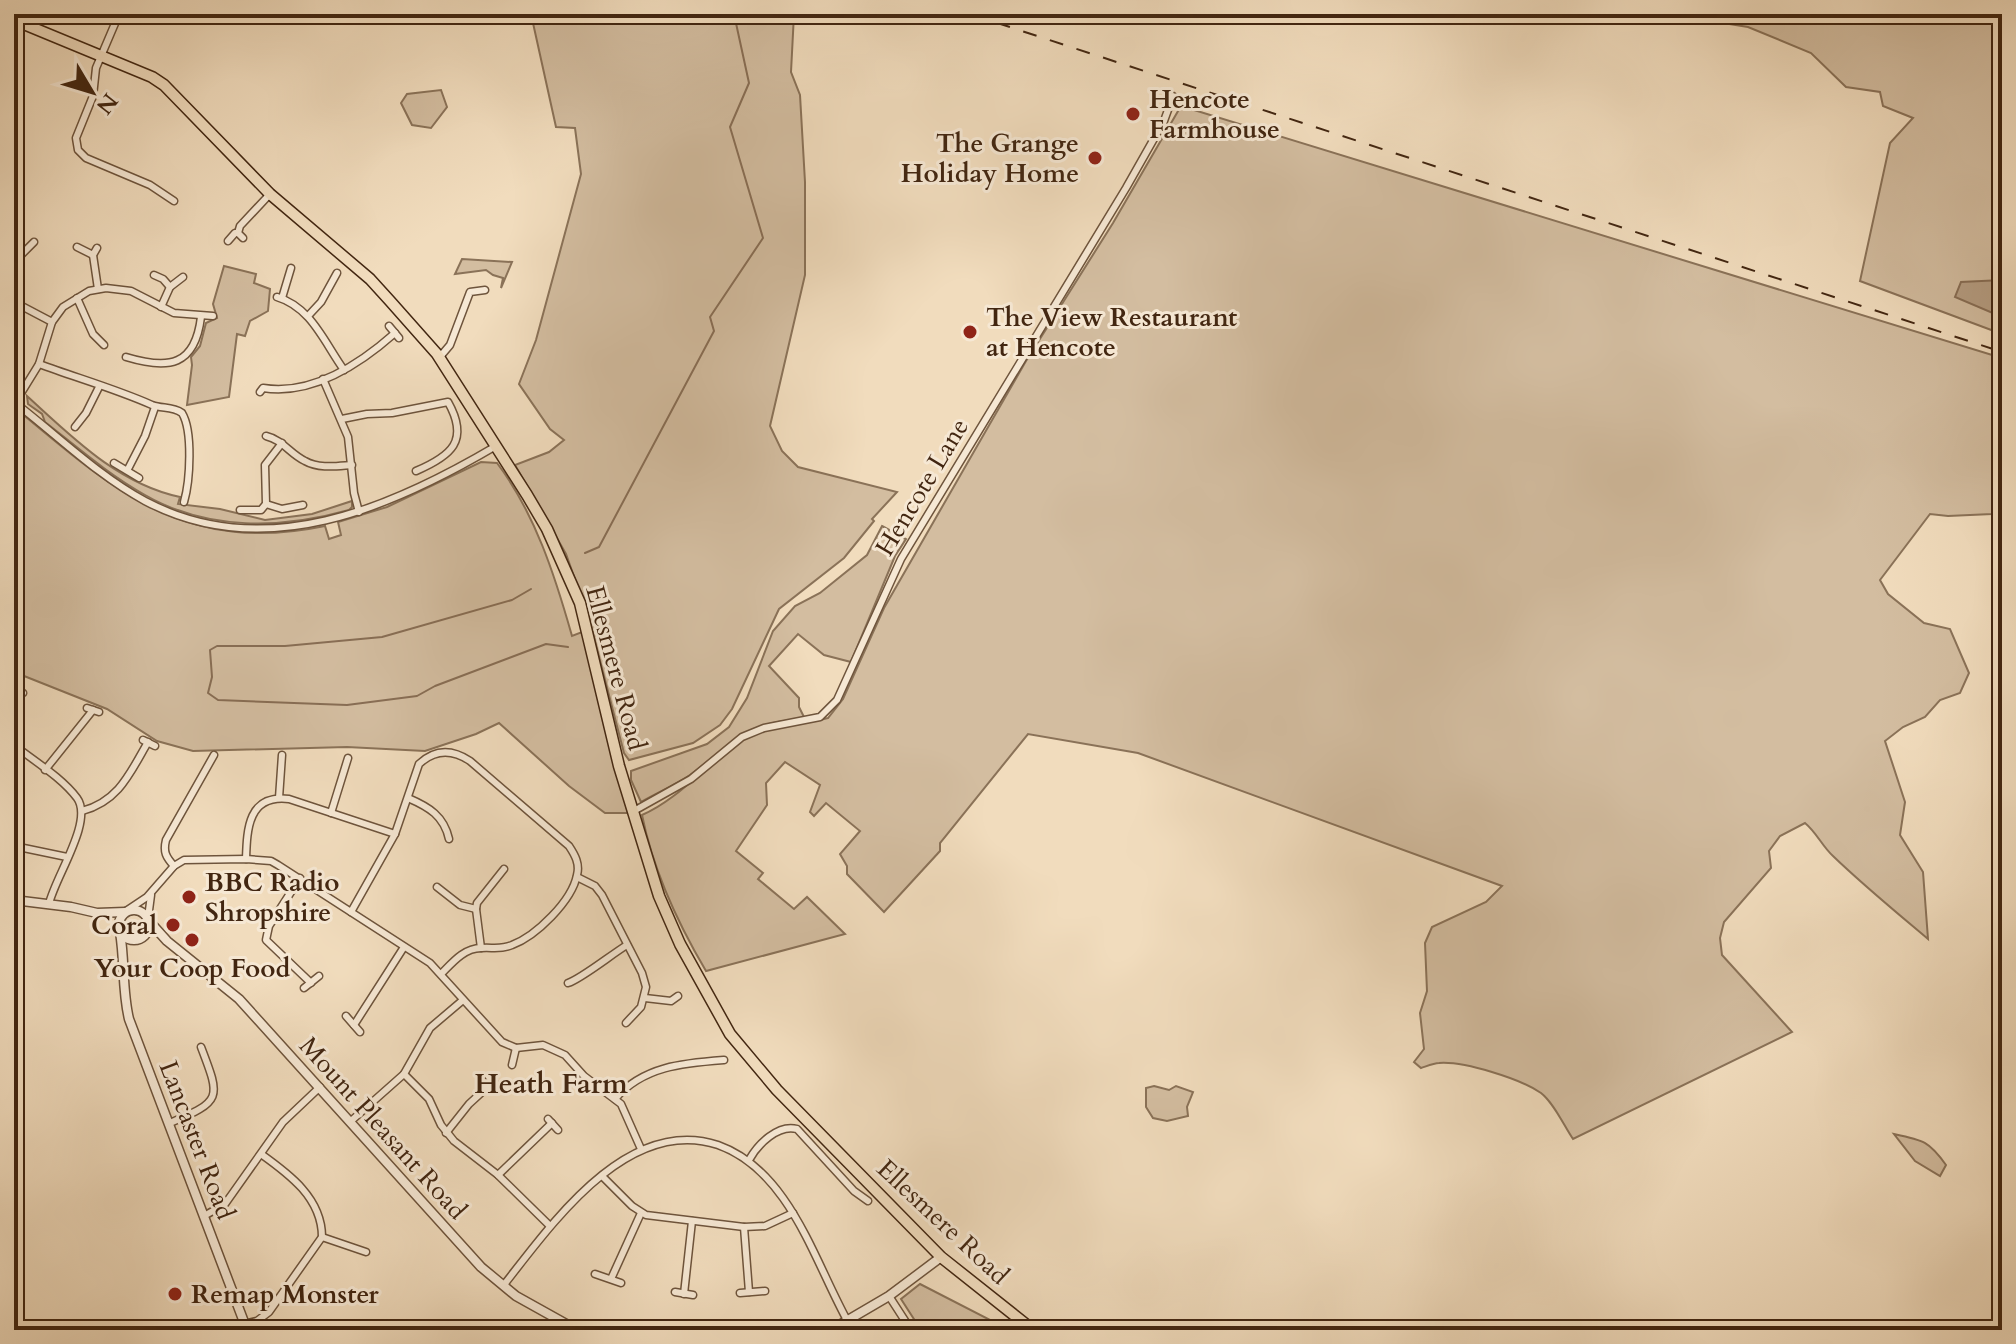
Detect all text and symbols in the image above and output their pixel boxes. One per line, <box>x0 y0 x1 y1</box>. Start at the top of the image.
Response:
north arrow <box>52 52 132 132</box>
place label: Hencote Farmhouse <box>1149 82 1280 147</box>
text: N <box>89 87 125 120</box>
marker: Hencote Farmhouse <box>1124 105 1142 123</box>
place label: The Grange Holiday Home <box>901 126 1079 191</box>
marker: The Grange Holiday Home <box>1086 149 1104 167</box>
place label: The View Restaurant at Hencote <box>986 300 1237 365</box>
marker: The View Restaurant at Hencote <box>961 323 979 341</box>
street label: Hencote Lane <box>867 412 977 562</box>
street label: Ellesmere Road <box>577 582 655 754</box>
place label: BBC Radio Shropshire <box>205 865 339 930</box>
marker: BBC Radio Shropshire <box>180 888 198 906</box>
place label: Coral <box>91 908 157 943</box>
marker: Coral <box>164 916 182 934</box>
marker: Your Coop Food <box>183 931 201 949</box>
place label: Your Coop Food <box>94 951 291 986</box>
street label: Mount Pleasant Road <box>291 1029 475 1227</box>
street label: Lancaster Road <box>151 1056 243 1224</box>
district label: Heath Farm <box>474 1065 628 1103</box>
street label: Ellesmere Road <box>869 1152 1017 1293</box>
place label: Remap Monster <box>191 1277 379 1312</box>
marker: Remap Monster <box>166 1285 184 1303</box>

